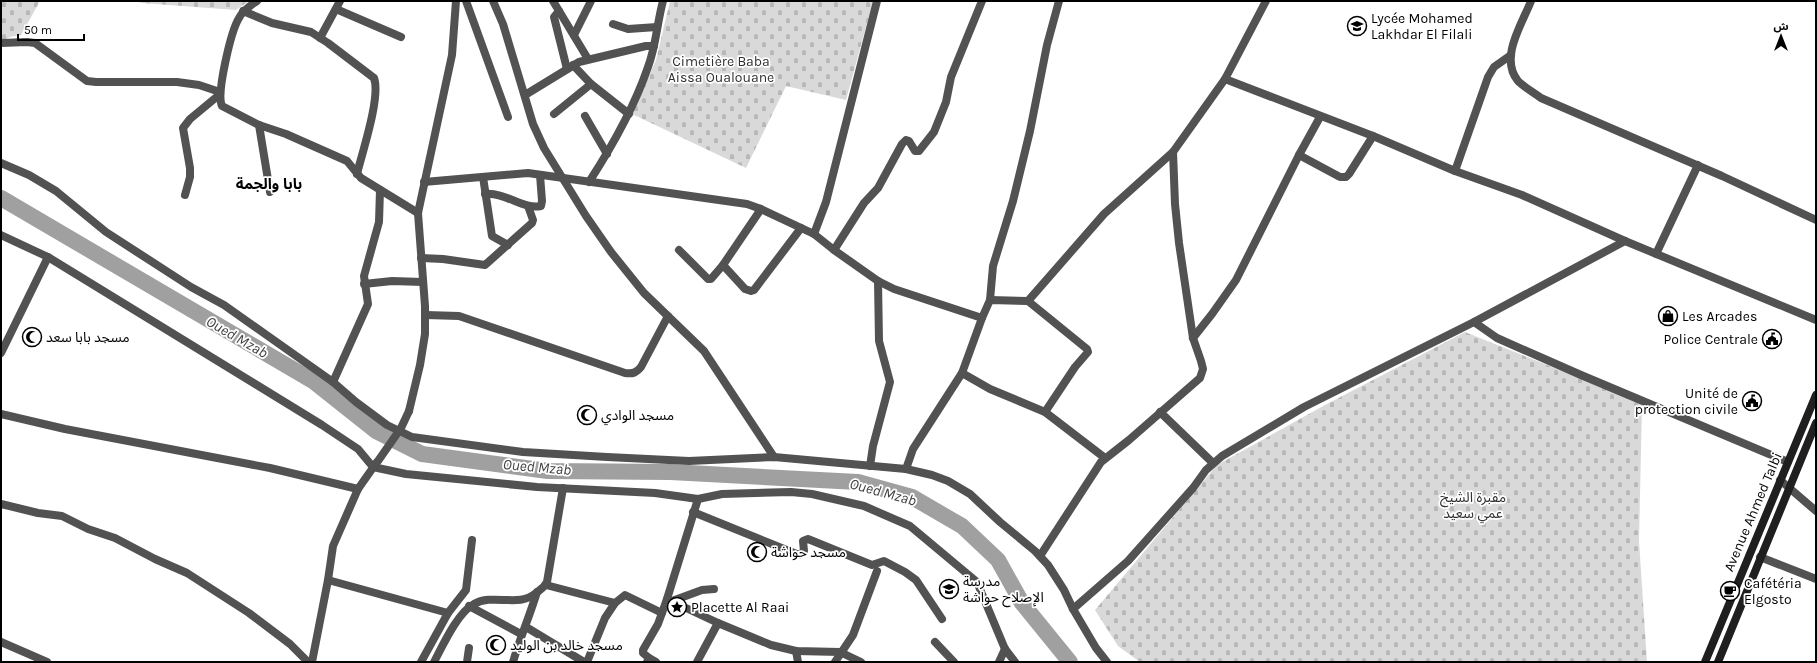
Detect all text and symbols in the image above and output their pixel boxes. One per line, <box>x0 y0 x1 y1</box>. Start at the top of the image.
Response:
place label: Lycée Mohamed Lakhdar El Filali <box>1371 10 1473 43</box>
school or university icon: Lycée Mohamed Lakhdar El Filali <box>1346 15 1368 37</box>
scale bar <box>18 16 84 42</box>
north arrow <box>1761 16 1801 56</box>
text: ش <box>1773 20 1789 33</box>
text: 50 m <box>24 23 52 37</box>
park label: Cimetière Baba Aissa Oualouane <box>668 53 774 86</box>
district label: بابا والجمة <box>236 175 302 193</box>
shop icon: Les Arcades <box>1657 305 1679 327</box>
place label: Les Arcades <box>1682 308 1757 325</box>
water label: Oued Mzab <box>203 312 271 362</box>
mosque icon: مسجد بابا سعد <box>21 326 43 348</box>
public building icon: Police Centrale <box>1761 328 1783 350</box>
place label: مسجد بابا سعد <box>46 329 130 346</box>
place label: Police Centrale <box>1663 331 1758 348</box>
place label: Unité de protection civile <box>1635 385 1738 418</box>
public building icon: Unité de protection civile <box>1741 390 1763 412</box>
mosque icon: مسجد الوادي <box>576 404 598 426</box>
place label: مسجد الوادي <box>601 407 674 426</box>
street label: Avenue Ahmed Talbi <box>1720 450 1786 574</box>
water label: Oued Mzab <box>502 455 572 479</box>
water label: Oued Mzab <box>848 474 918 510</box>
park label: مقبرة الشيخ عمي سعيد <box>1440 489 1506 524</box>
mosque icon: مسجد حواشة <box>746 541 768 563</box>
place label: مسجد حواشة <box>771 544 846 561</box>
place label: مدرسة الإصلاح حواشة <box>963 573 1044 608</box>
place label: Cafétéria Elgosto <box>1744 575 1802 608</box>
school or university icon: مدرسة الإصلاح حواشة <box>938 578 960 600</box>
cafe icon: Cafétéria Elgosto <box>1719 580 1741 602</box>
place icon: Placette Al Raai <box>666 596 688 618</box>
place label: Placette Al Raai <box>691 599 789 616</box>
mosque icon: مسجد خالد بن الوليد <box>485 634 507 656</box>
place label: مسجد خالد بن الوليد <box>510 637 623 654</box>

